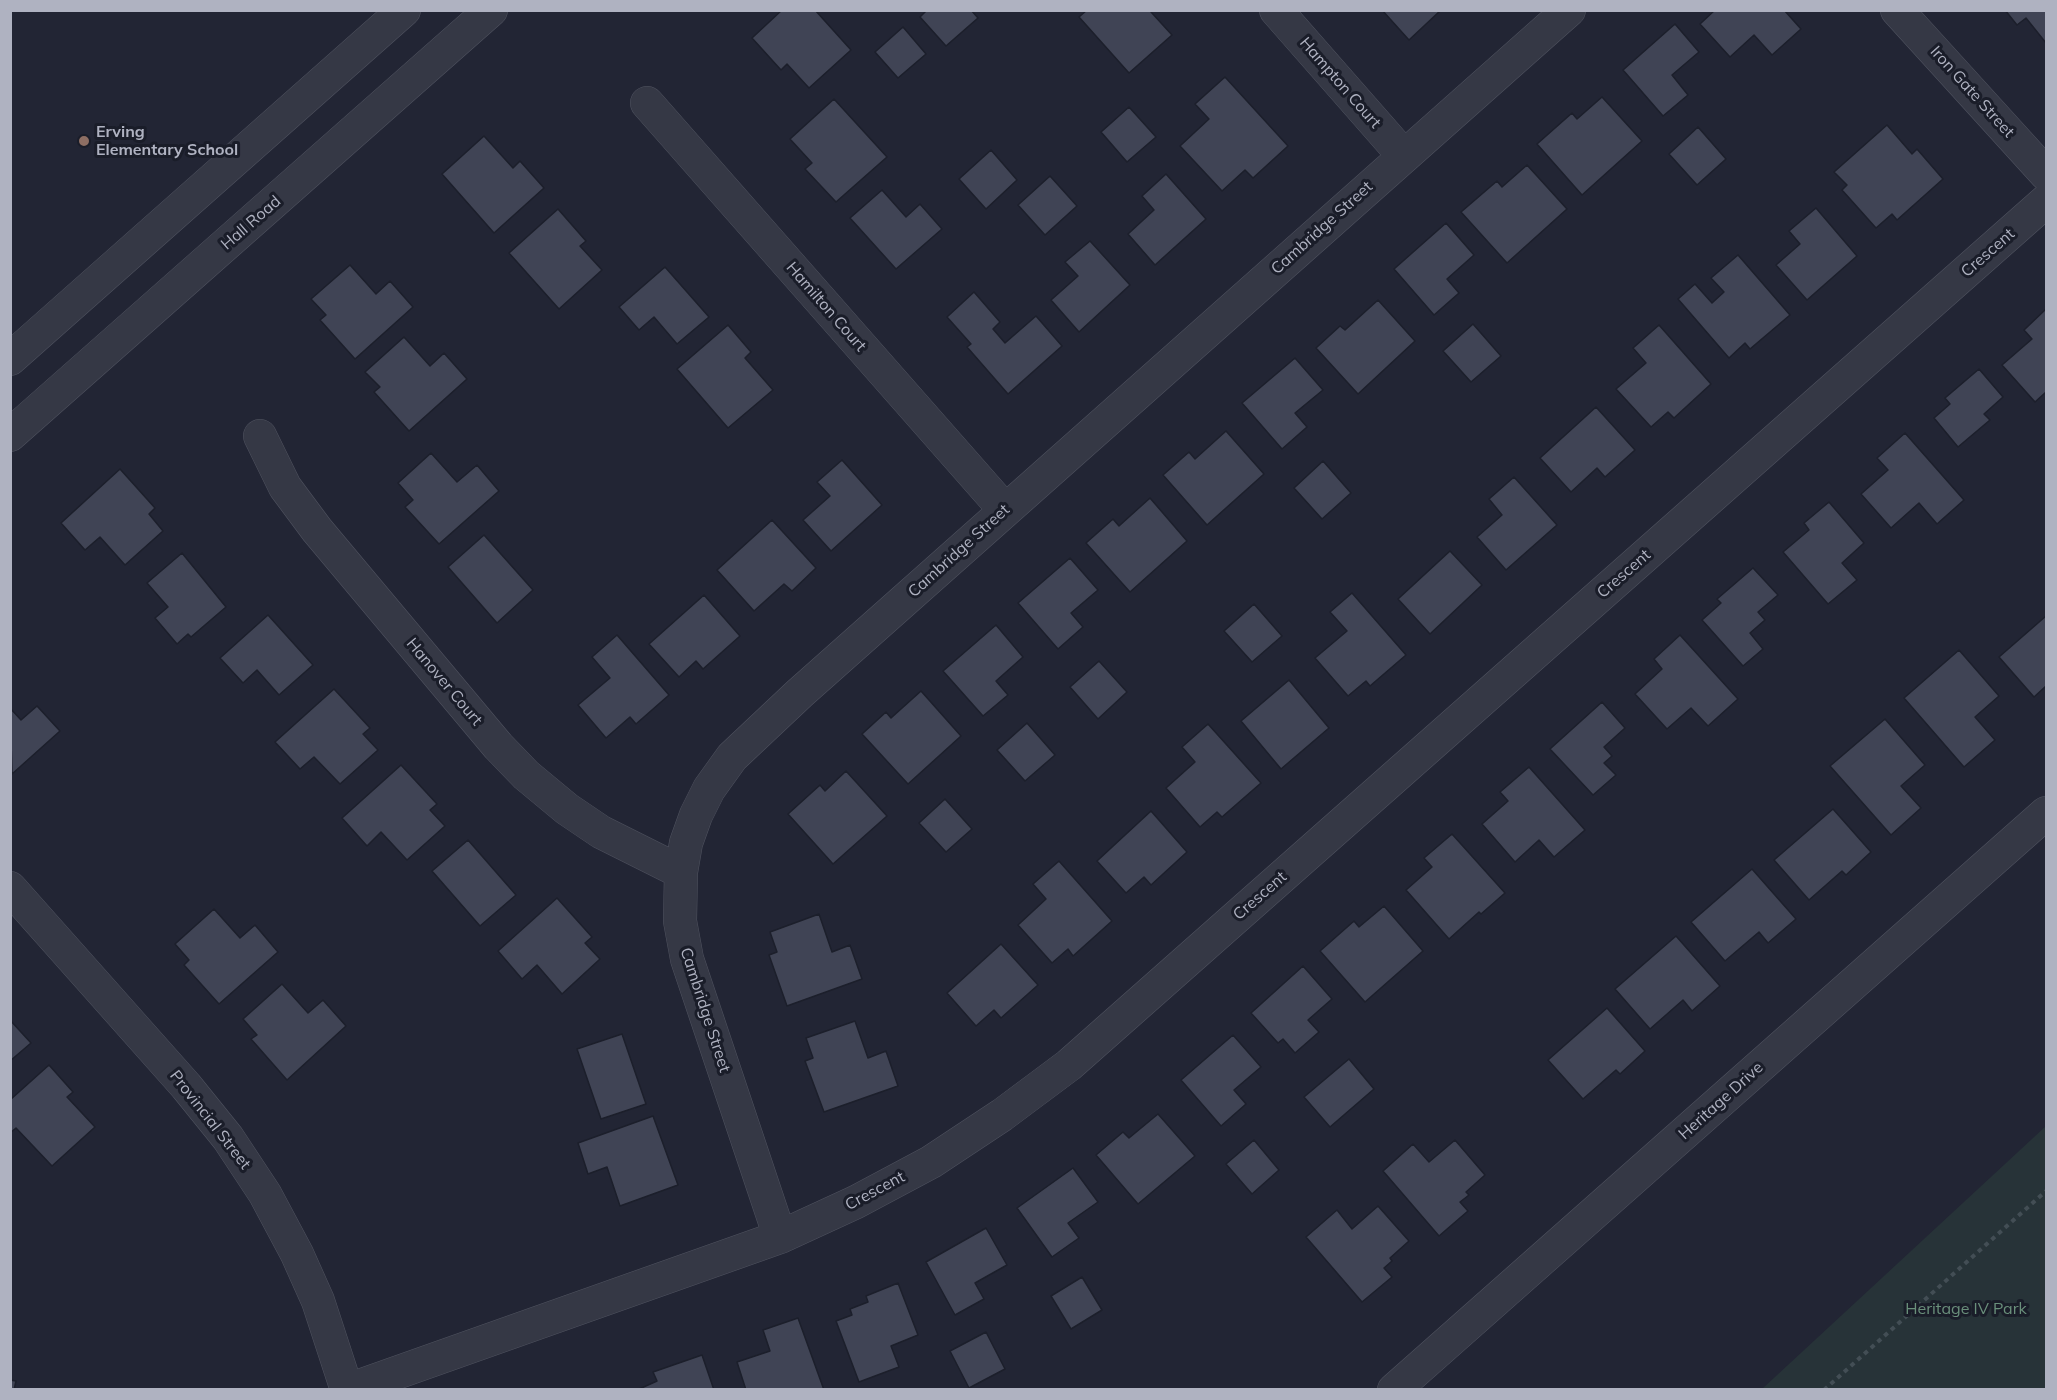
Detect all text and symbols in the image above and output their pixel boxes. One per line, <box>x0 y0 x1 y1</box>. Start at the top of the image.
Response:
street label: Hampton Court <box>1295 34 1385 132</box>
street label: Iron Gate Street <box>1926 42 2018 142</box>
place label: Erving Elementary School <box>96 122 238 160</box>
marker: Erving Elementary School <box>77 134 91 148</box>
street label: Cambridge Street <box>1267 177 1377 279</box>
street label: Hall Road <box>217 192 285 254</box>
street label: Crescent <box>1957 225 2019 281</box>
street label: Hamilton Court <box>782 258 870 356</box>
street label: Cambridge Street <box>904 500 1014 602</box>
street label: Crescent <box>1593 546 1655 602</box>
street label: Hanover Court <box>402 635 486 729</box>
street label: Crescent <box>1229 868 1291 924</box>
street label: Cambridge Street <box>676 945 734 1075</box>
street label: Heritage Drive <box>1675 1058 1767 1144</box>
street label: Provincial Street <box>165 1067 255 1173</box>
street label: Crescent <box>842 1167 908 1215</box>
park label: Heritage IV Park <box>1905 1299 2027 1319</box>

